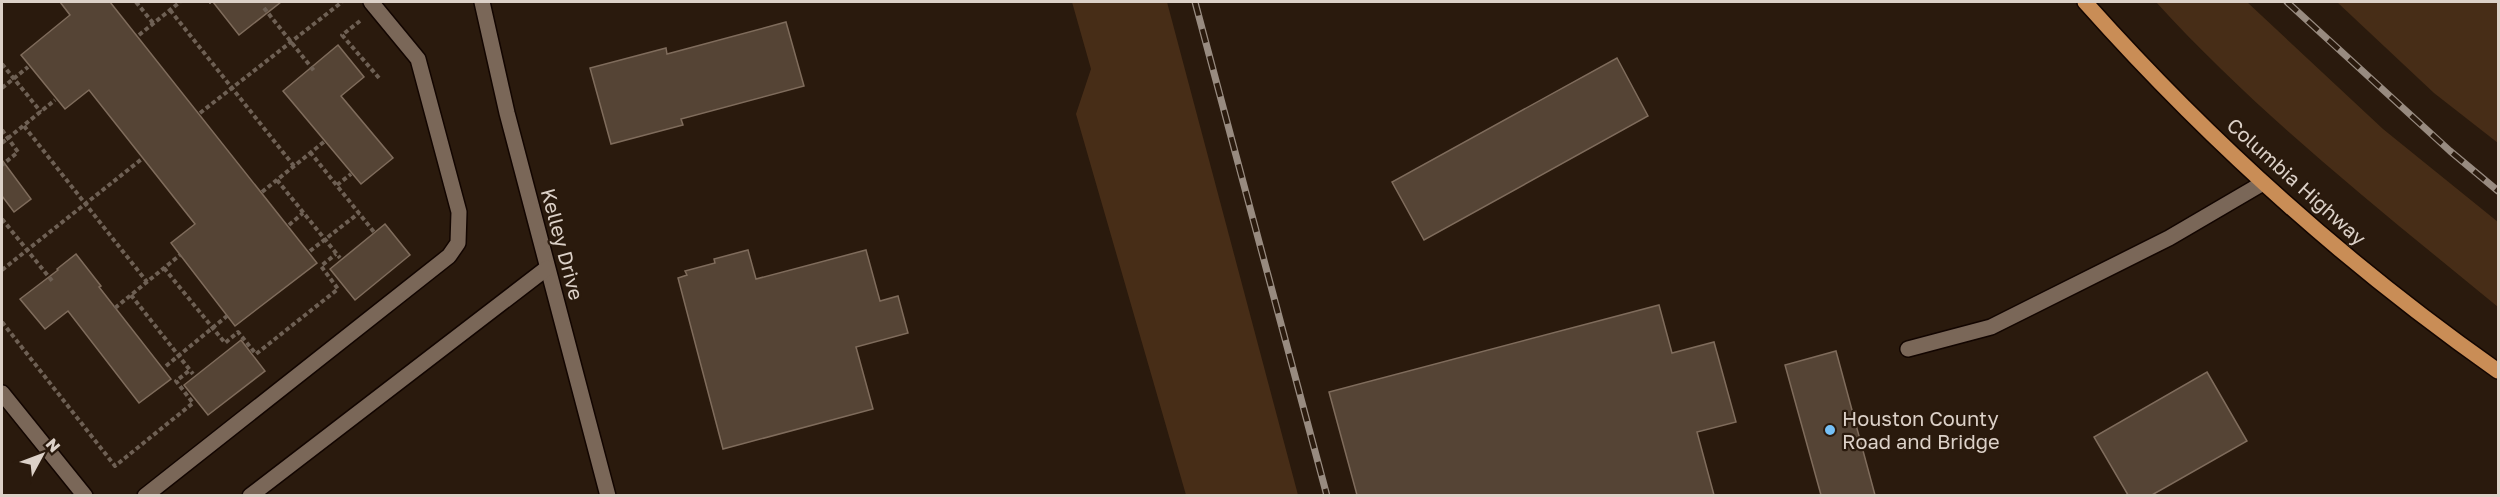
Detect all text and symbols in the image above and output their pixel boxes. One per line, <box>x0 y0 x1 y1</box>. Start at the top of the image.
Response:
street label: Columbia Highway <box>2223 112 2371 250</box>
street label: Kelley Drive <box>537 186 589 302</box>
place label: Houston County Road and Bridge <box>1842 406 2000 453</box>
marker: Houston County Road and Bridge <box>1823 423 1837 437</box>
north arrow <box>12 425 72 485</box>
text: N <box>42 434 65 456</box>

